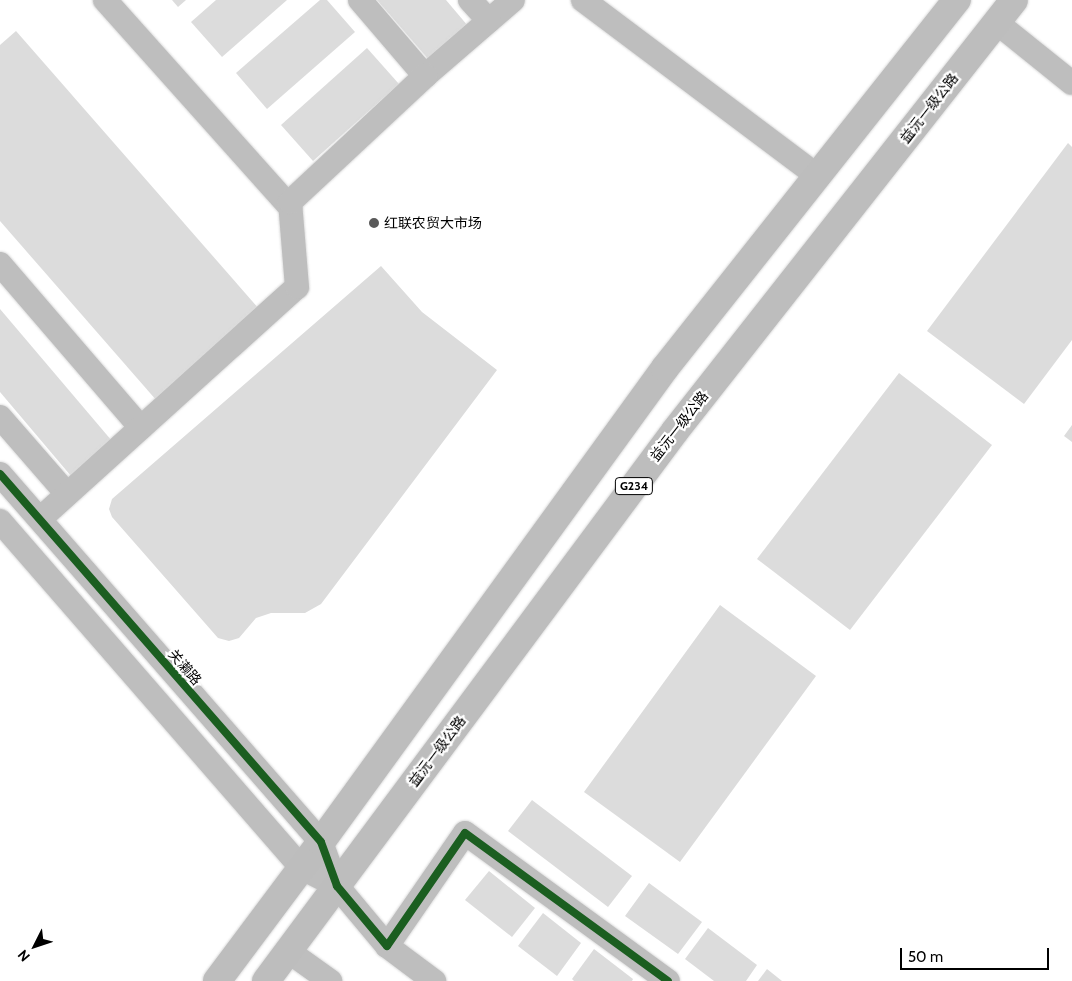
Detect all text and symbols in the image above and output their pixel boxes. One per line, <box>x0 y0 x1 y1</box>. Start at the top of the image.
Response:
street label: 益沅一级公路 <box>897 70 961 146</box>
place label: 红联农贸大市场 <box>384 215 482 231</box>
marker: 红联农贸大市场 <box>368 217 380 229</box>
street label: 益沅一级公路 <box>647 388 711 464</box>
road number: G234 <box>614 476 654 496</box>
street label: 关濑路 <box>165 646 205 688</box>
street label: 益沅一级公路 <box>405 712 469 790</box>
north arrow <box>10 921 60 971</box>
scale bar <box>902 938 1051 970</box>
text: N <box>14 946 34 965</box>
text: 50 m <box>908 948 943 966</box>

